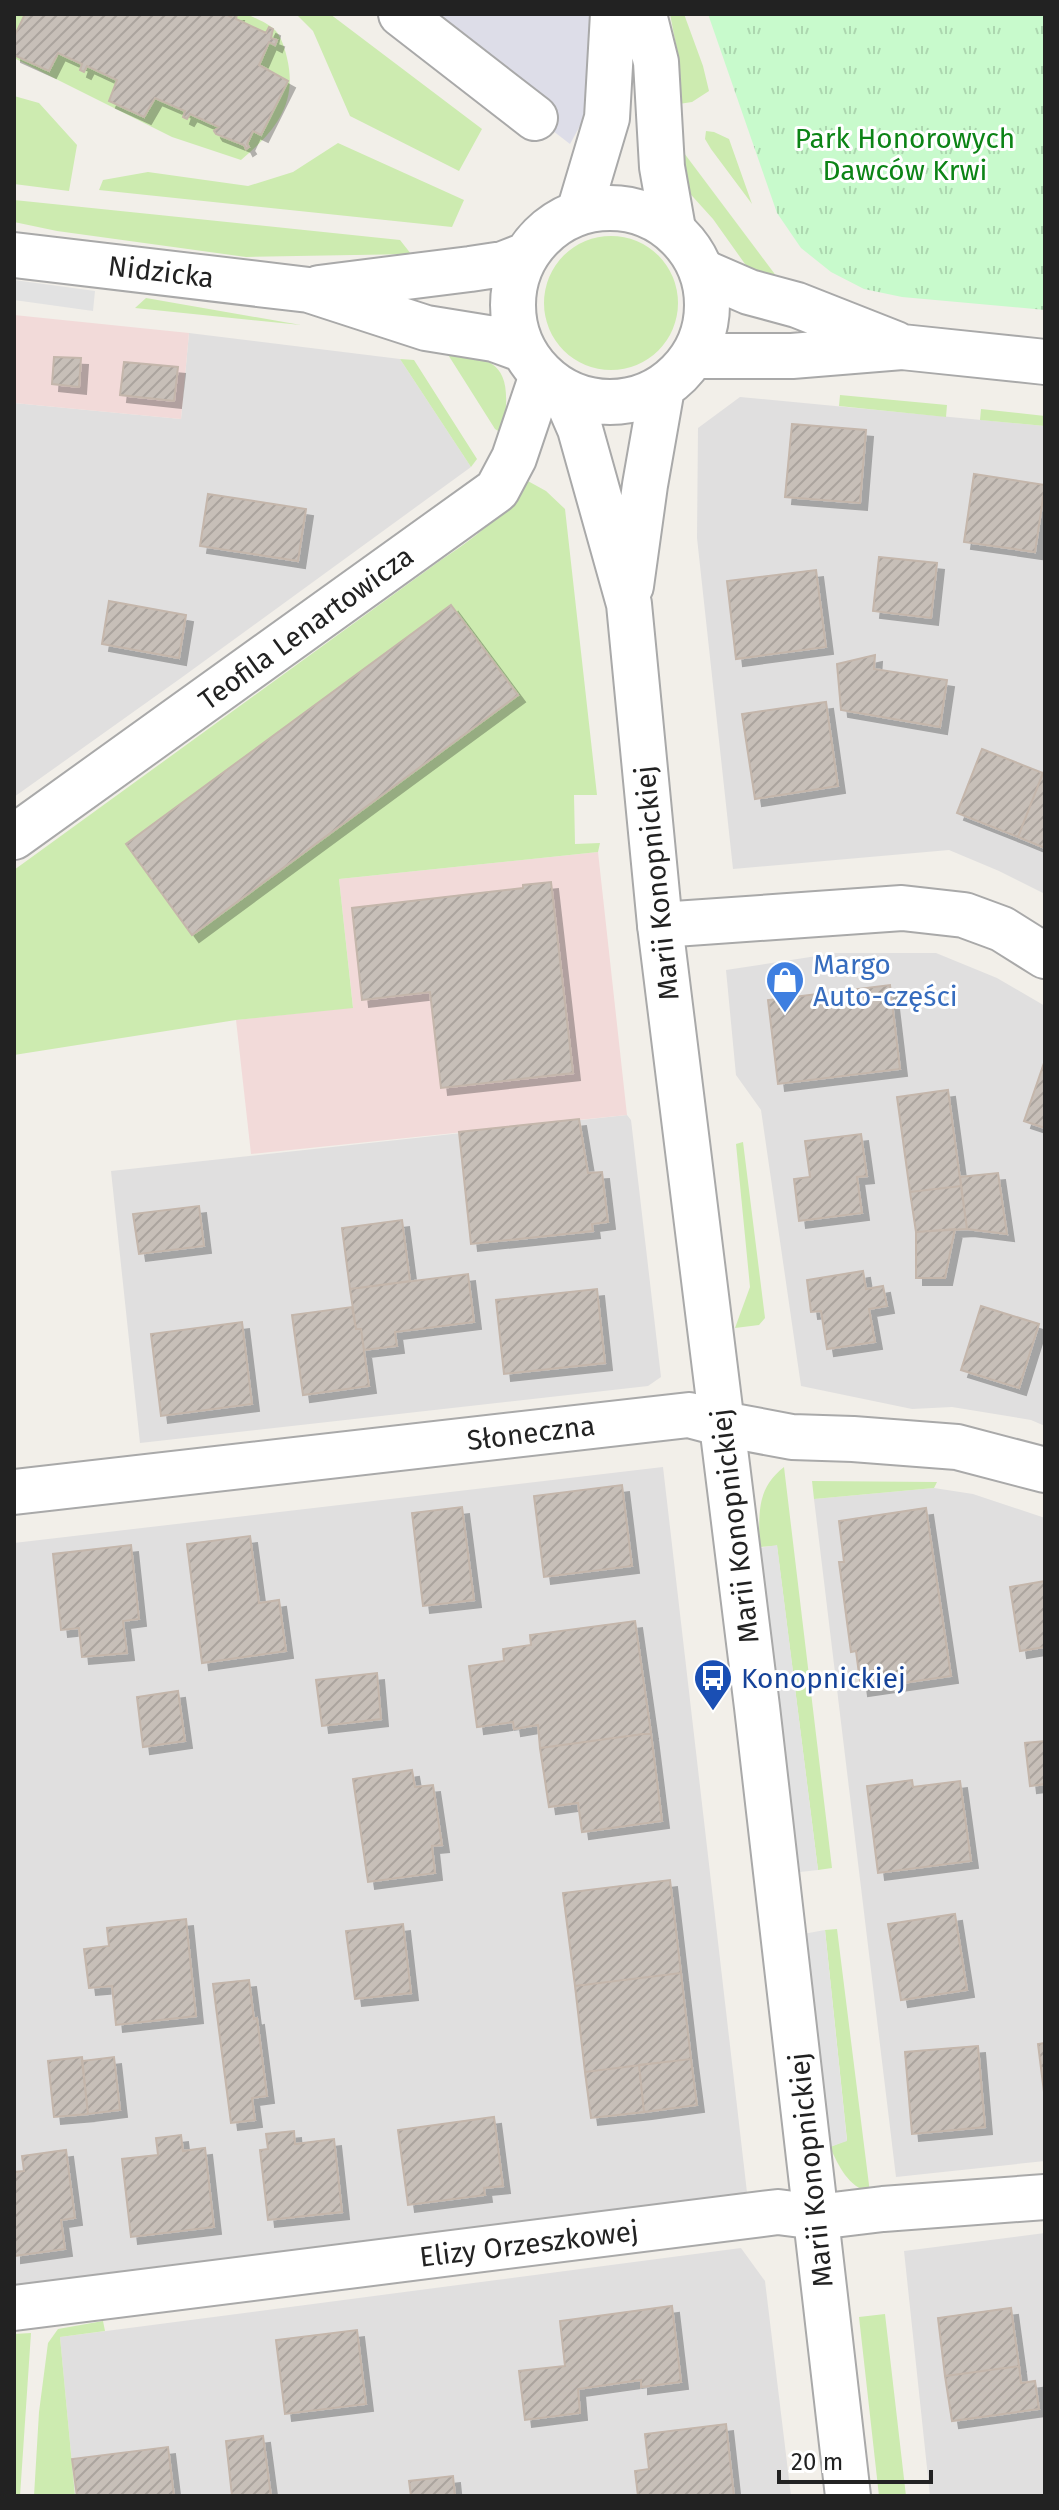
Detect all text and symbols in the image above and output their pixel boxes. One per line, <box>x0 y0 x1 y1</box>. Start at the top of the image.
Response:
park label: Park Honorowych Dawców Krwi <box>795 122 1015 187</box>
street label: Nidzicka <box>106 249 216 295</box>
street label: Teofila Lenartowicza <box>192 539 420 717</box>
street label: Marii Konopnickiej <box>628 764 686 1002</box>
place label: Margo Auto-części <box>813 948 958 1013</box>
shop icon: Margo Auto-części <box>764 959 806 1014</box>
street label: Marii Konopnickiej <box>704 1407 766 1645</box>
street label: Słoneczna <box>465 1409 597 1457</box>
bus stop icon: Konopnickiej <box>692 1657 734 1712</box>
place label: Konopnickiej <box>741 1662 906 1695</box>
street label: Marii Konopnickiej <box>782 2051 840 2289</box>
street label: Elizy Orzeszkowej <box>418 2214 640 2274</box>
scale bar <box>779 2434 931 2484</box>
text: 20 m <box>791 2448 843 2476</box>

